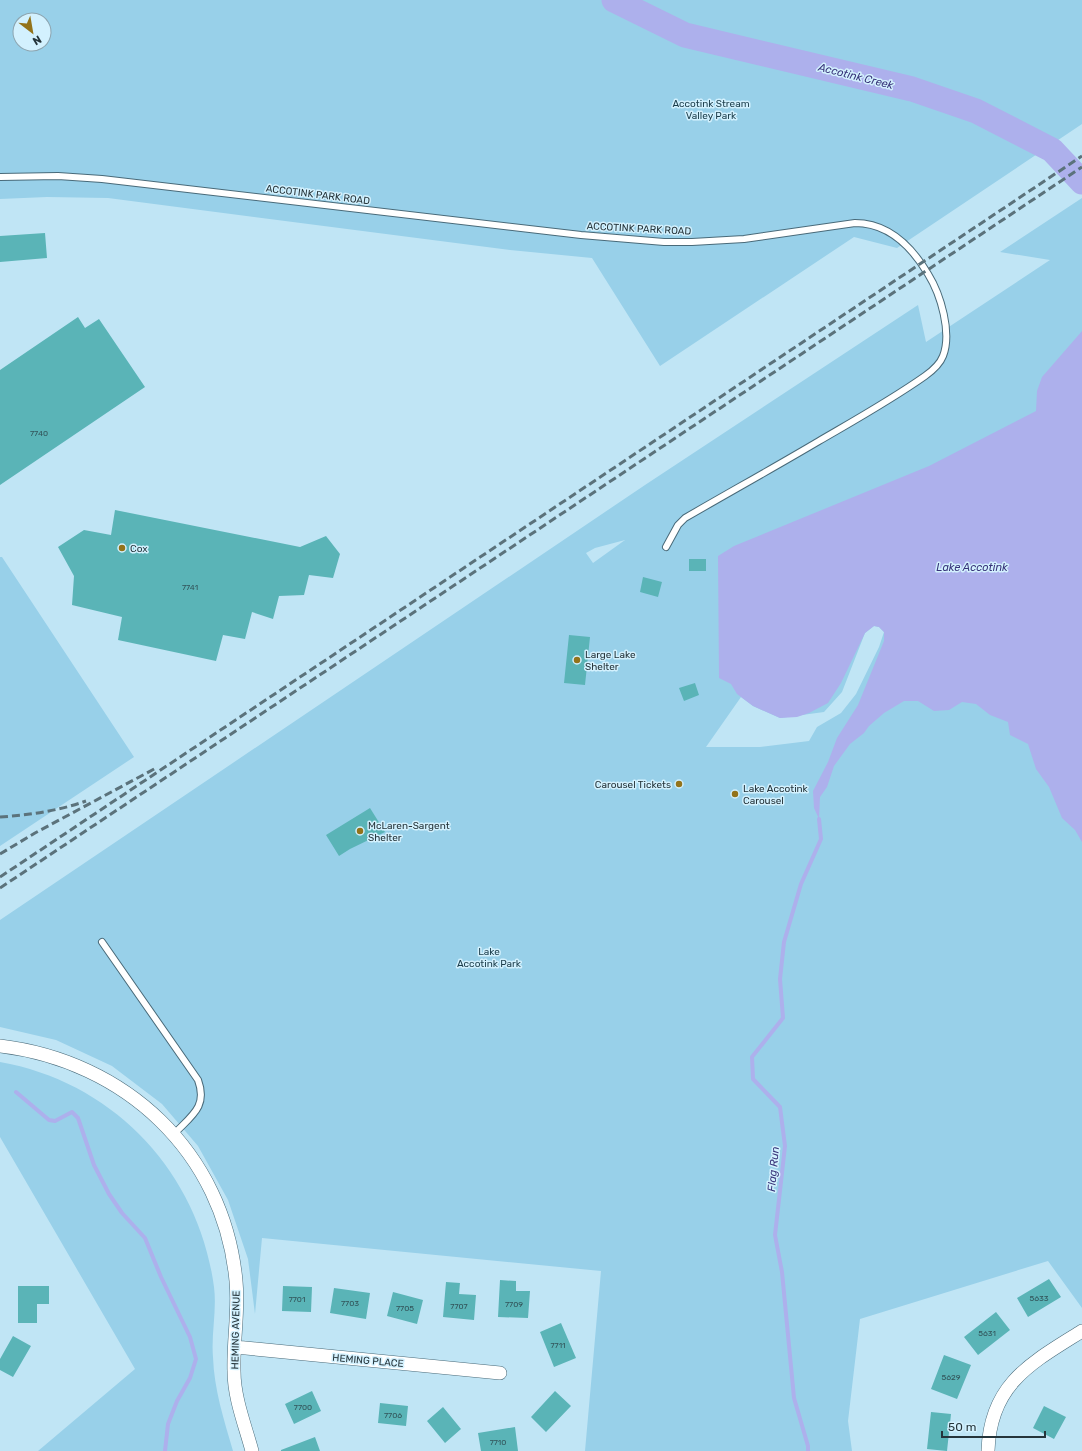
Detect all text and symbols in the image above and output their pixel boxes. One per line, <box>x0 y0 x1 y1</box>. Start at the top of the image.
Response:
north arrow <box>12 12 52 52</box>
text: N <box>30 33 44 48</box>
water label: Accotink Creek <box>816 61 895 92</box>
park label: Accotink Stream Valley Park <box>672 98 750 122</box>
street label: ACCOTINK PARK ROAD <box>265 183 371 207</box>
street label: ACCOTINK PARK ROAD <box>586 220 692 238</box>
house number: 7740 <box>30 429 48 438</box>
marker: Cox <box>117 543 127 553</box>
place label: Cox <box>130 543 148 555</box>
water label: Lake Accotink <box>936 561 1008 574</box>
house number: 7741 <box>182 583 198 592</box>
place label: Large Lake Shelter <box>585 649 636 673</box>
marker: Large Lake Shelter <box>572 655 582 665</box>
place label: Carousel Tickets <box>595 779 671 791</box>
marker: Carousel Tickets <box>674 779 684 789</box>
place label: Lake Accotink Carousel <box>743 783 809 807</box>
marker: Lake Accotink Carousel <box>730 789 740 799</box>
place label: McLaren-Sargent Shelter <box>368 820 450 844</box>
marker: McLaren-Sargent Shelter <box>355 826 365 836</box>
park label: Lake Accotink Park <box>457 946 522 970</box>
water label: Flag Run <box>765 1146 782 1192</box>
street label: HEMING AVENUE <box>229 1291 243 1369</box>
house number: 5633 <box>1029 1294 1049 1303</box>
house number: 7701 <box>289 1295 305 1304</box>
house number: 7703 <box>341 1299 359 1308</box>
house number: 7709 <box>505 1300 523 1309</box>
house number: 7707 <box>450 1302 468 1311</box>
house number: 7705 <box>396 1304 414 1313</box>
house number: 5631 <box>978 1329 996 1338</box>
house number: 7711 <box>550 1341 566 1350</box>
street label: HEMING PLACE <box>332 1352 404 1370</box>
house number: 5629 <box>941 1373 961 1382</box>
house number: 7700 <box>294 1403 312 1412</box>
house number: 7706 <box>384 1411 402 1420</box>
scale bar <box>942 1413 1045 1439</box>
text: 50 m <box>948 1420 976 1434</box>
house number: 7710 <box>490 1438 506 1447</box>

